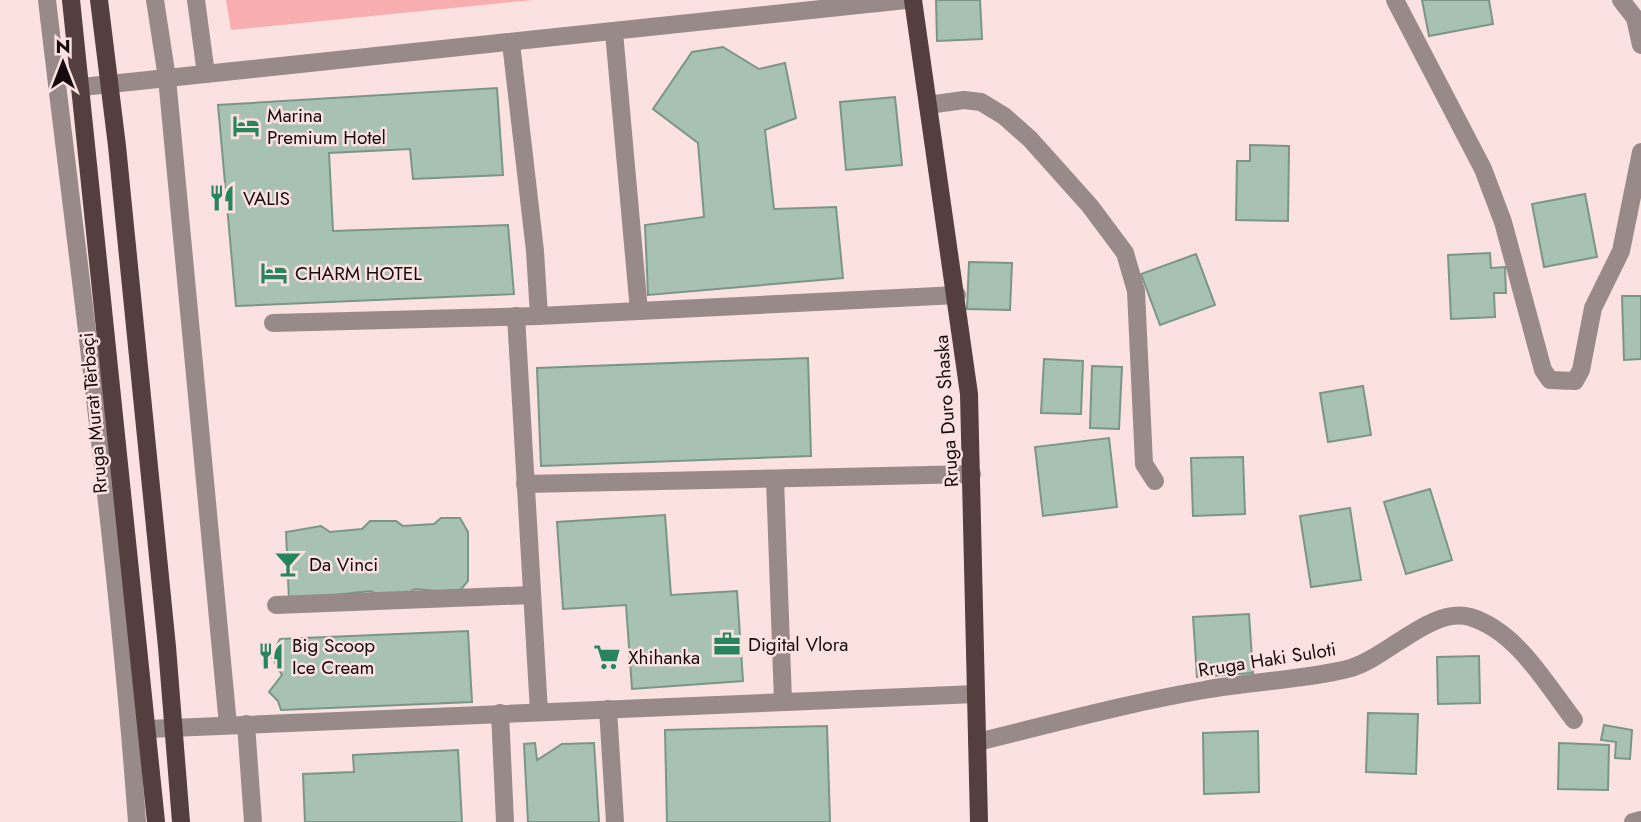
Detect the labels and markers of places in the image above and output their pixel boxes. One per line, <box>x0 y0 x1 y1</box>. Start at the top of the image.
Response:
place label: Marina Premium Hotel <box>267 102 386 151</box>
hotel icon: Marina Premium Hotel <box>231 111 261 141</box>
restaurant icon: VALIS <box>207 183 237 213</box>
place label: VALIS <box>243 185 290 212</box>
hotel icon: CHARM HOTEL <box>259 258 289 288</box>
place label: CHARM HOTEL <box>295 260 422 287</box>
bar icon: Da Vinci <box>273 549 303 579</box>
place label: Da Vinci <box>309 551 378 578</box>
office icon: Digital Vlora <box>712 629 742 659</box>
place label: Digital Vlora <box>748 631 848 658</box>
place label: Big Scoop Ice Cream <box>292 632 375 681</box>
restaurant icon: Big Scoop Ice Cream <box>256 641 286 671</box>
supermarket icon: Xhihanka <box>592 642 622 672</box>
place label: Xhihanka <box>628 644 700 671</box>

